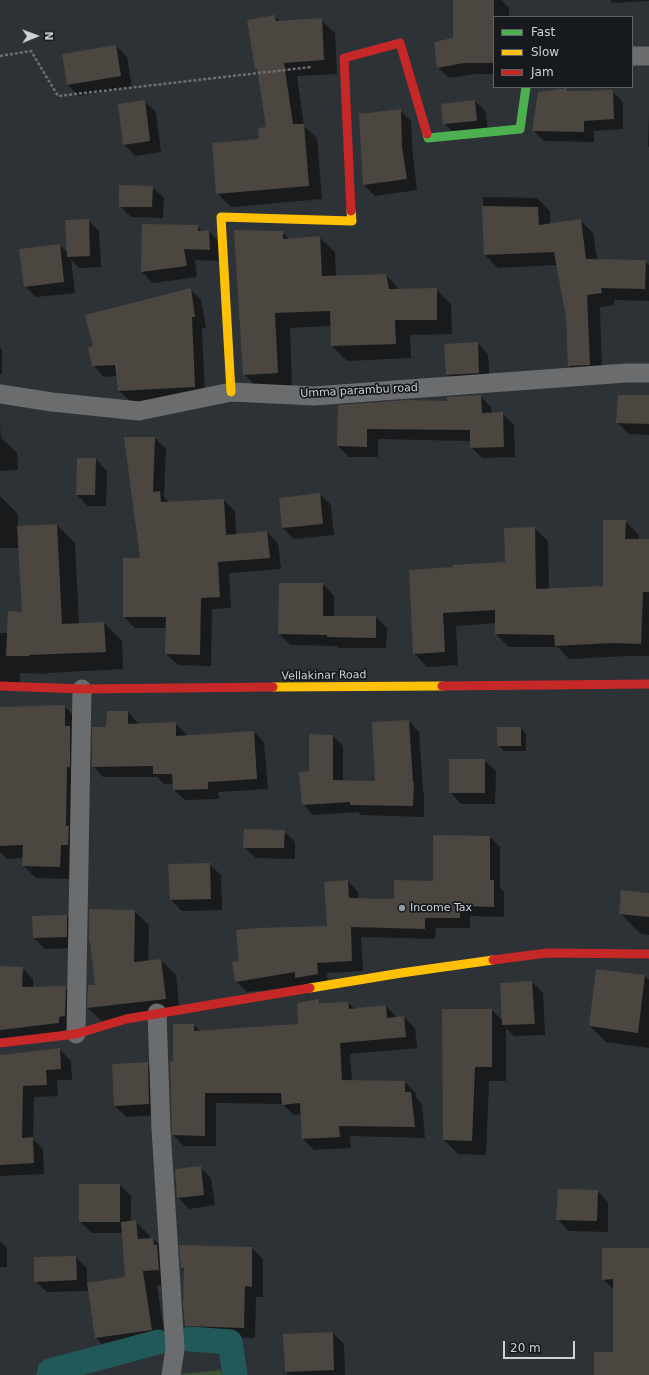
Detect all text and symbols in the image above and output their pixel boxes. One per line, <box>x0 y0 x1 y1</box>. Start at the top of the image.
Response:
north arrow <box>16 16 56 56</box>
legend <box>493 16 633 88</box>
text: Fast <box>531 25 555 39</box>
text: N <box>42 31 55 41</box>
text: Slow <box>531 45 559 59</box>
text: Jam <box>531 65 554 79</box>
street label: Umma parambu road <box>300 381 418 401</box>
street label: Vellakinar Road <box>281 669 367 683</box>
place label: Income Tax <box>410 901 472 915</box>
marker: Income Tax <box>397 903 407 913</box>
scale bar <box>505 1333 577 1359</box>
text: 20 m <box>510 1341 541 1355</box>

